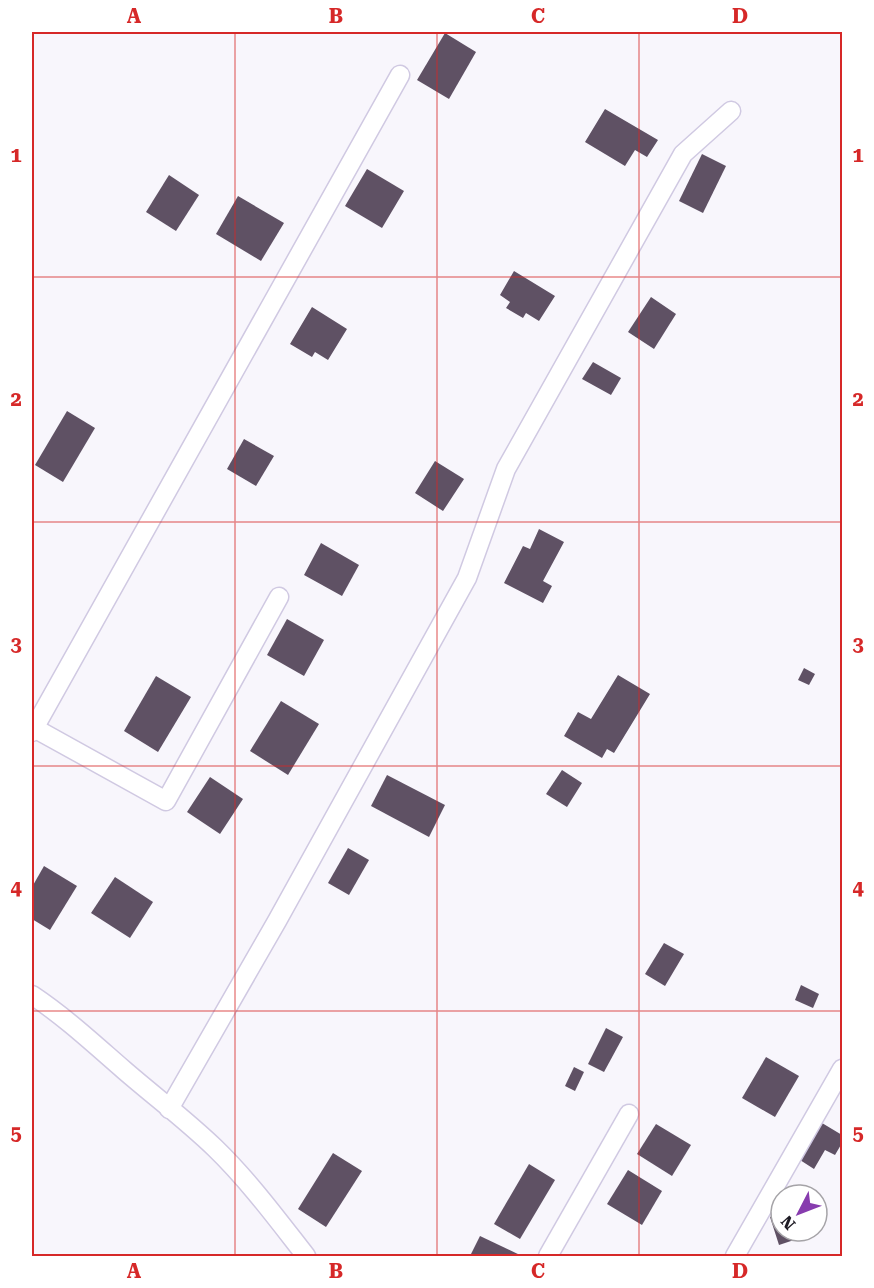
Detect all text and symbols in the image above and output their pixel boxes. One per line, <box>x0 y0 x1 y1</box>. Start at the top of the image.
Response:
text: A <box>127 4 142 28</box>
text: B <box>329 4 343 28</box>
text: C <box>531 4 545 28</box>
text: D <box>732 4 748 28</box>
text: 1 <box>10 143 22 167</box>
text: 1 <box>852 143 864 167</box>
text: 2 <box>10 387 22 411</box>
text: 2 <box>852 387 864 411</box>
text: 3 <box>10 632 22 656</box>
text: 3 <box>852 632 864 656</box>
text: 4 <box>10 876 22 900</box>
text: 4 <box>852 876 864 900</box>
text: 5 <box>10 1121 22 1145</box>
text: 5 <box>852 1121 864 1145</box>
north arrow <box>769 1183 829 1243</box>
text: N <box>777 1212 799 1234</box>
text: A <box>127 1259 142 1283</box>
text: B <box>329 1259 343 1283</box>
text: C <box>531 1259 545 1283</box>
text: D <box>732 1259 748 1283</box>

